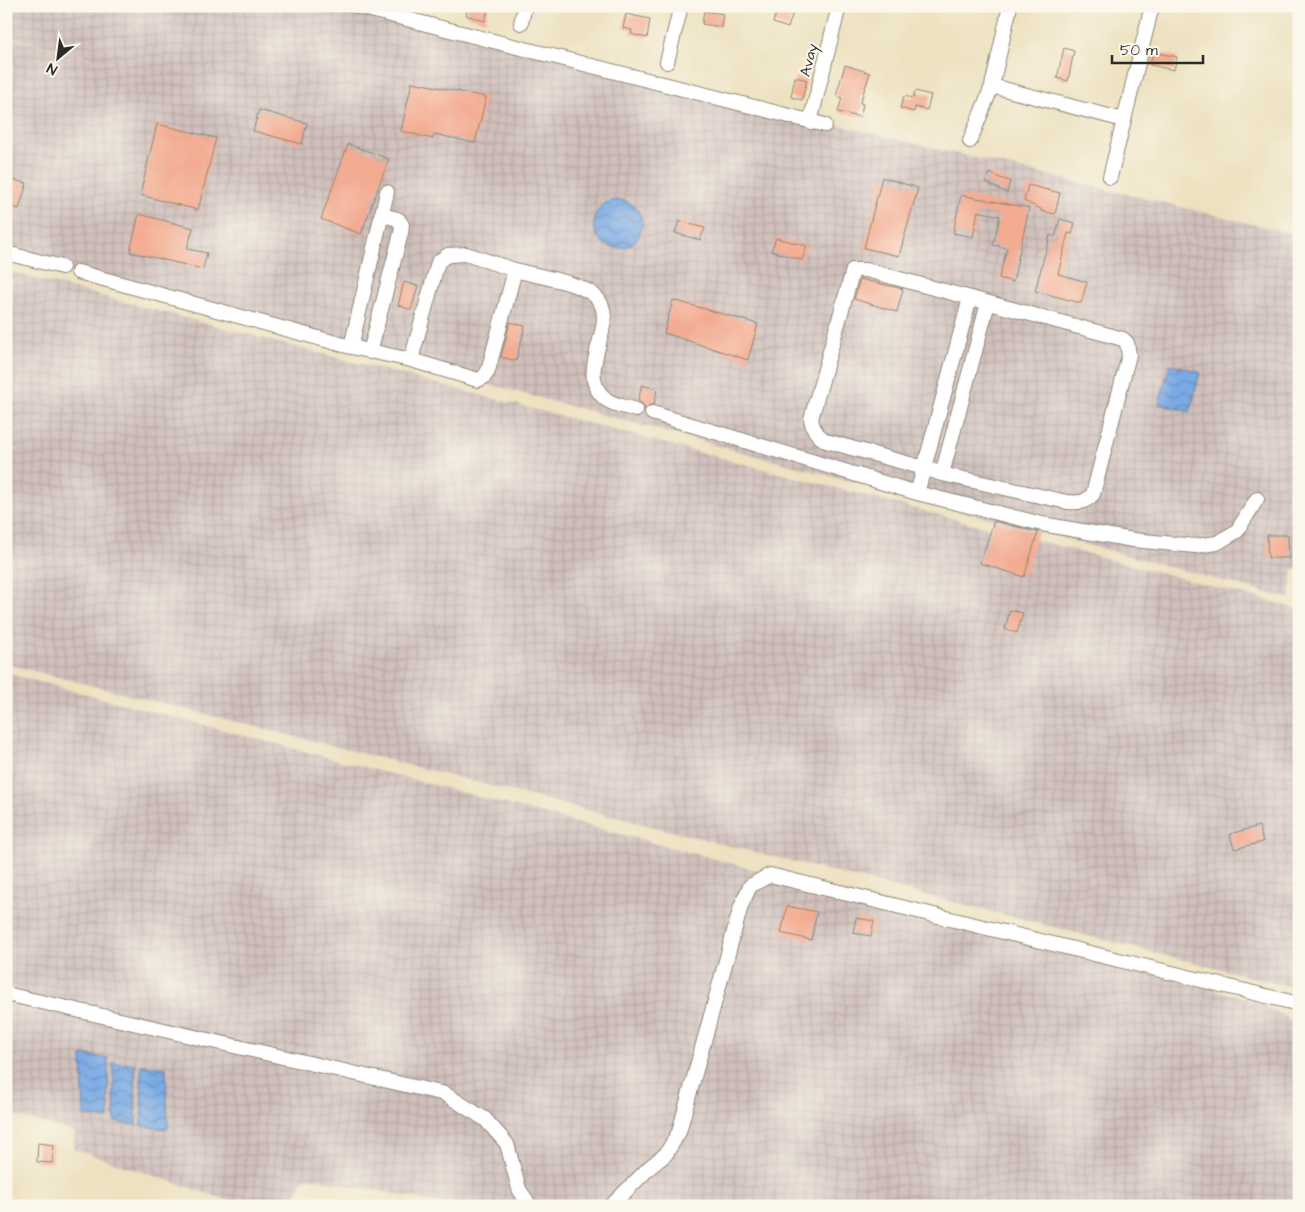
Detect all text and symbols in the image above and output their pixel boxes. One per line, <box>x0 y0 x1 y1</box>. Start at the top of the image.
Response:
north arrow <box>32 32 82 82</box>
scale bar <box>1112 32 1204 64</box>
text: 50 m <box>1120 40 1158 61</box>
street label: Avay <box>795 41 824 79</box>
text: N <box>43 58 61 79</box>

